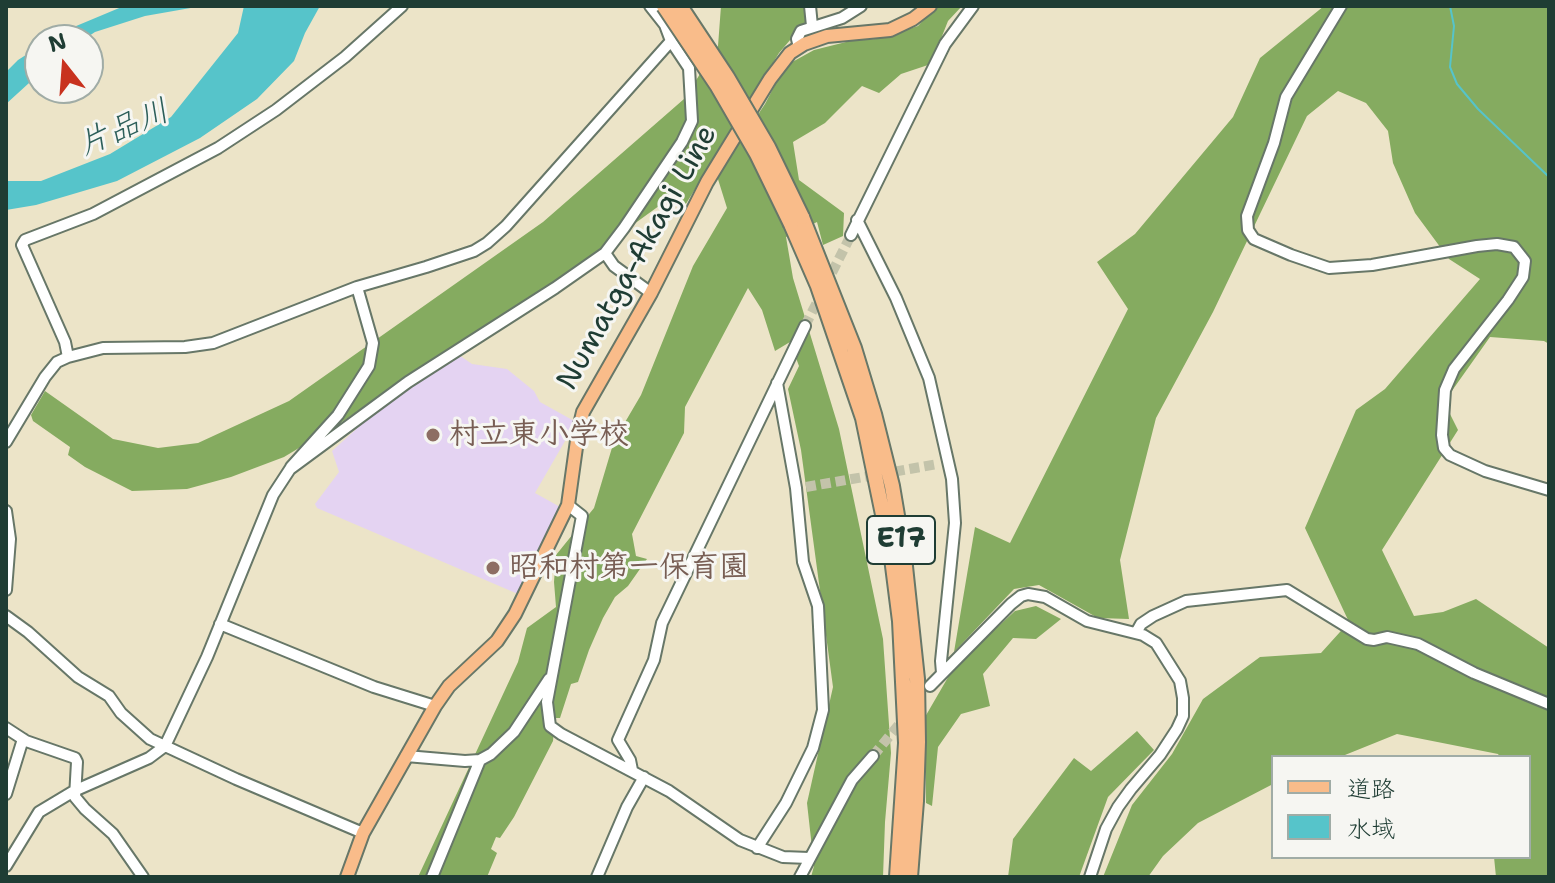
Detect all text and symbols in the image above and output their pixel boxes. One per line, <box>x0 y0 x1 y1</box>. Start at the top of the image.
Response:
north arrow <box>24 24 104 104</box>
text: N <box>45 26 70 59</box>
water label: 片品川 <box>72 93 176 165</box>
street label: Numatga-Akagi Line <box>550 119 726 397</box>
place label: 村立東小学校 <box>449 417 629 453</box>
marker: 村立東小学校 <box>424 426 442 444</box>
road number: E17 <box>867 516 935 564</box>
place label: 昭和村第一保育園 <box>509 550 749 586</box>
marker: 昭和村第一保育園 <box>484 559 502 577</box>
legend <box>1271 755 1531 859</box>
text: 道路 <box>1347 773 1395 805</box>
text: 水域 <box>1347 813 1395 845</box>

